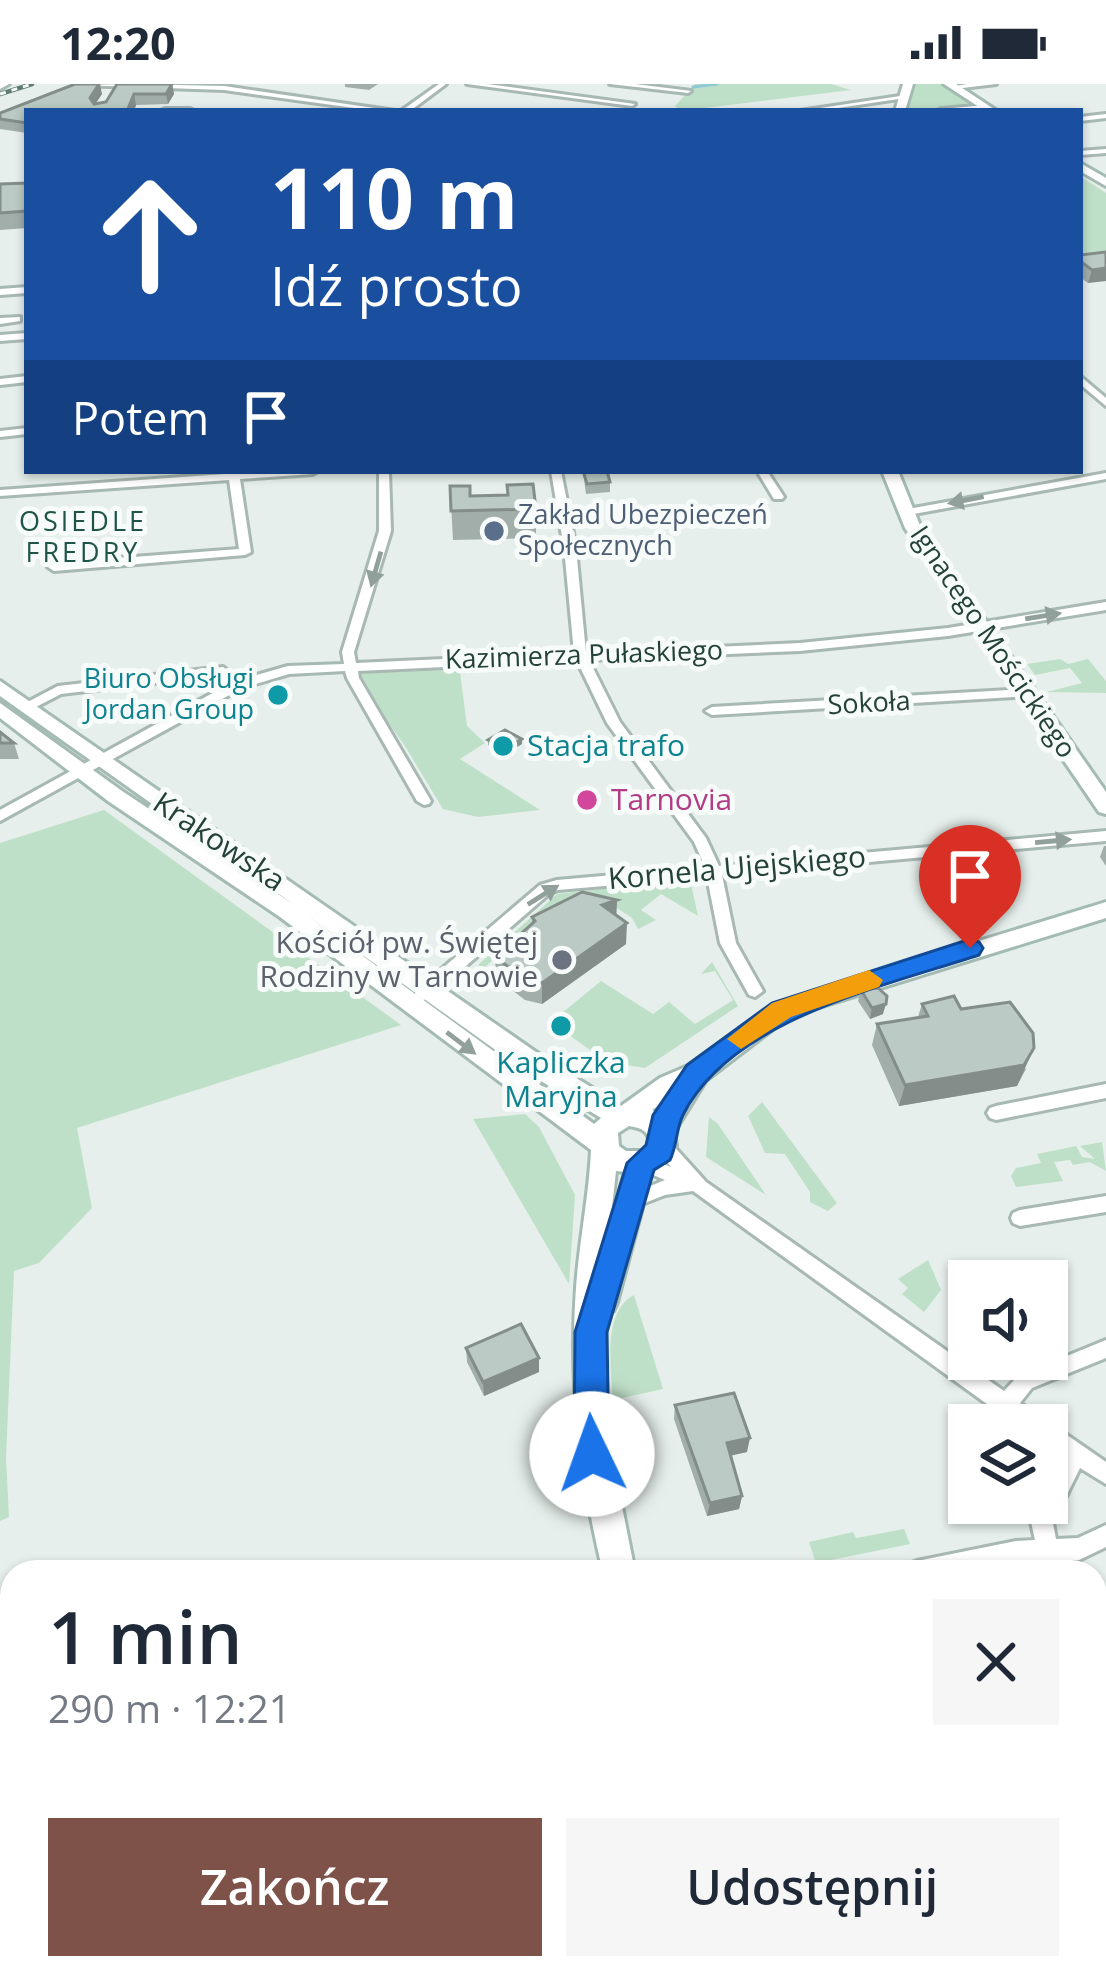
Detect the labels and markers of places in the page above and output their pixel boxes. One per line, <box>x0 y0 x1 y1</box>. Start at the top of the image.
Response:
place label: Zakład Ubezpieczeń Społecznych <box>518 495 768 563</box>
marker: Zakład Ubezpieczeń Społecznych <box>481 518 507 544</box>
place label: Biuro Obsługi Jordan Group <box>81 659 254 727</box>
marker: Biuro Obsługi Jordan Group <box>265 682 291 708</box>
place label: Stacja trafo <box>527 724 685 765</box>
marker: Stacja trafo <box>490 733 516 759</box>
place label: Tarnovia <box>611 778 732 819</box>
marker: Tarnovia <box>574 787 600 813</box>
pin <box>919 825 1021 948</box>
place label: Kościół pw. Świętej Rodziny w Tarnowie <box>260 921 538 996</box>
marker: Kościół pw. Świętej Rodziny w Tarnowie <box>549 947 575 973</box>
marker: Kapliczka Maryjna <box>548 1013 574 1039</box>
place label: Kapliczka Maryjna <box>496 1041 626 1116</box>

